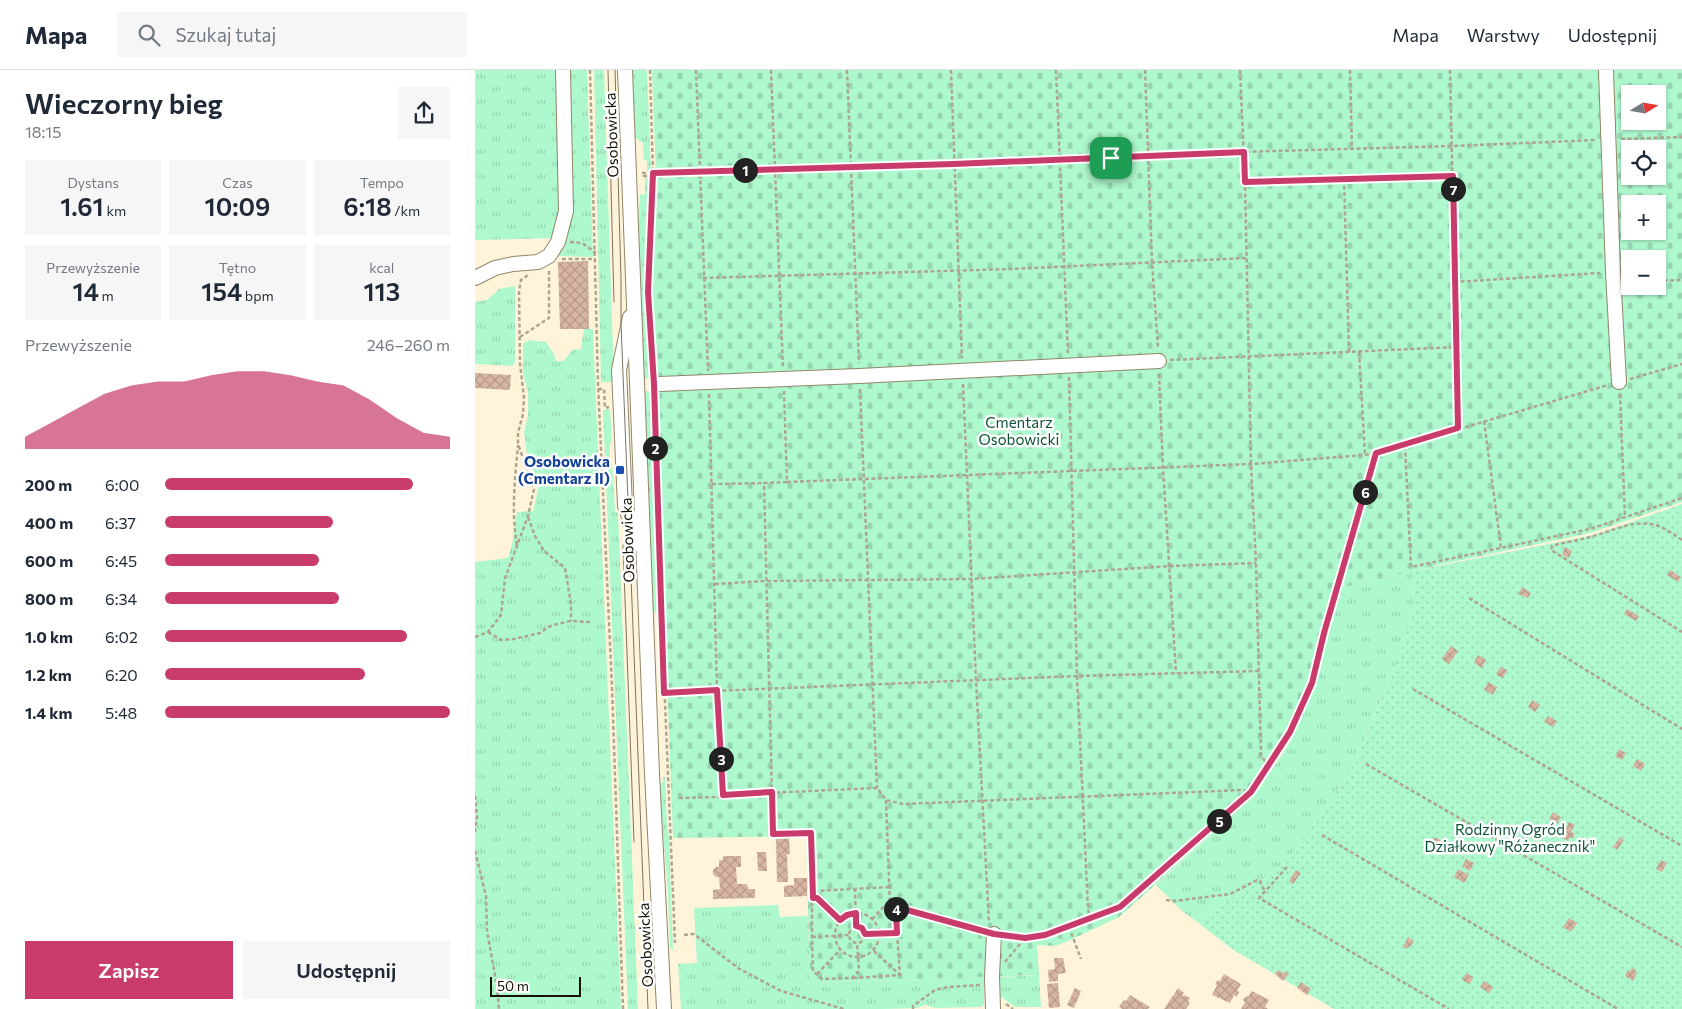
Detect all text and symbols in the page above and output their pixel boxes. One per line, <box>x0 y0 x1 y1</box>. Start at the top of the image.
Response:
search box <box>117 12 467 57</box>
text: Mapa <box>25 20 87 49</box>
icon: search <box>135 21 163 49</box>
text: Szukaj tutaj <box>175 23 276 46</box>
text: Mapa <box>1392 24 1439 46</box>
text: Warstwy <box>1467 24 1540 46</box>
text: Udostępnij <box>1568 24 1657 46</box>
north arrow <box>1621 85 1666 130</box>
map controls <box>1621 85 1666 295</box>
text: Wieczorny bieg <box>25 86 223 120</box>
button: share <box>398 87 450 139</box>
street label: Osobowicka <box>601 92 621 178</box>
text: 18:15 <box>25 122 61 141</box>
pin <box>1090 137 1132 179</box>
button: locate <box>1621 140 1666 185</box>
icon: arrive <box>1097 144 1125 172</box>
pin: 1 <box>733 158 757 182</box>
text: 1 <box>742 162 749 179</box>
text: Dystans <box>68 174 119 191</box>
text: Czas <box>222 174 253 191</box>
text: Tempo <box>360 174 404 191</box>
pin: 7 <box>1441 176 1465 202</box>
text: 7 <box>1450 181 1457 198</box>
text: 1.61 <box>60 191 104 221</box>
text: 10:09 <box>205 191 270 221</box>
text: 6:18 <box>343 191 392 221</box>
button: + <box>1621 195 1666 240</box>
text: km <box>104 202 126 219</box>
text: /km <box>392 202 420 219</box>
button: − <box>1621 250 1666 295</box>
text: Przewyższenie <box>46 259 140 276</box>
text: Tętno <box>219 259 256 276</box>
text: kcal <box>369 259 394 276</box>
text: 14 <box>73 276 99 306</box>
text: 154 <box>201 276 242 306</box>
text: 113 <box>363 276 400 306</box>
text: m <box>99 287 114 304</box>
text: bpm <box>242 287 274 304</box>
text: Przewyższenie <box>25 335 132 354</box>
text: 246–260 m <box>367 335 450 354</box>
park label: Cmentarz Osobowicki <box>979 413 1059 448</box>
pin: 2 <box>643 436 667 460</box>
text: 2 <box>652 440 659 457</box>
place label: Osobowicka (Cmentarz II) <box>518 452 610 487</box>
marker: Osobowicka (Cmentarz II) <box>614 464 626 476</box>
text: 200 m <box>25 475 72 494</box>
text: 6:00 <box>105 475 139 494</box>
pin: 6 <box>1353 480 1377 504</box>
text: 6 <box>1361 484 1370 501</box>
street label: Osobowicka <box>617 497 637 583</box>
text: 400 m <box>25 513 73 532</box>
text: 6:37 <box>105 513 136 532</box>
text: 600 m <box>25 551 73 570</box>
text: 6:45 <box>105 551 137 570</box>
text: 800 m <box>25 589 73 608</box>
text: 6:34 <box>105 589 137 608</box>
text: 1.0 km <box>25 627 73 646</box>
text: 6:02 <box>105 627 138 646</box>
text: 1.2 km <box>25 665 72 684</box>
text: 6:20 <box>105 665 138 684</box>
text: 1.4 km <box>25 703 72 722</box>
text: 5:48 <box>105 703 137 722</box>
pin: 3 <box>709 746 733 772</box>
text: 3 <box>717 751 726 768</box>
pin: 5 <box>1207 808 1231 834</box>
text: 5 <box>1215 813 1224 830</box>
park label: Rodzinny Ogród Działkowy "Różanecznik" <box>1425 820 1595 855</box>
pin: 4 <box>883 896 909 922</box>
text: 4 <box>892 901 901 918</box>
street label: Osobowicka <box>634 902 656 988</box>
button: Zapisz <box>25 941 233 999</box>
button: Udostępnij <box>243 941 450 999</box>
scale bar <box>490 974 581 997</box>
text: 50 m <box>497 977 529 994</box>

